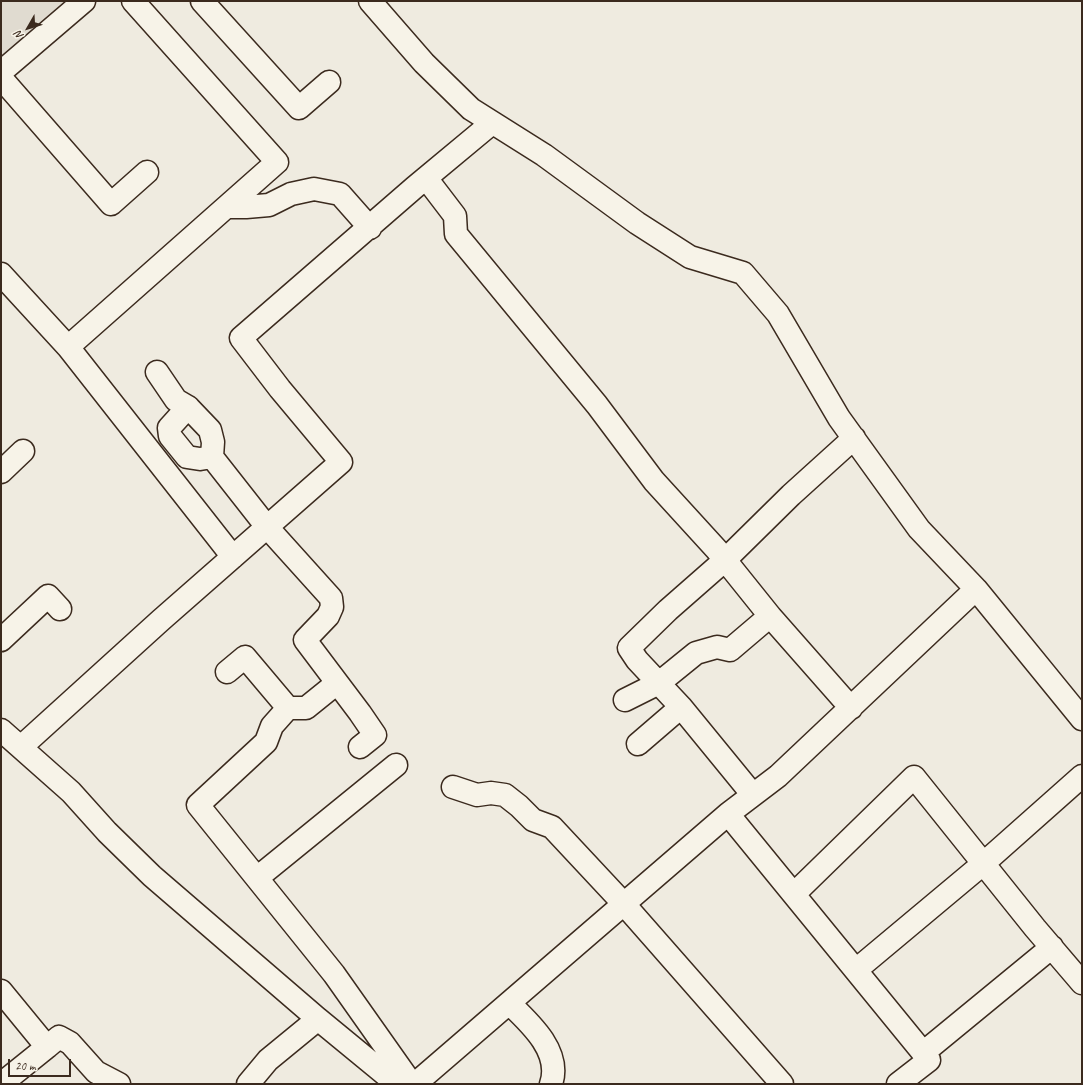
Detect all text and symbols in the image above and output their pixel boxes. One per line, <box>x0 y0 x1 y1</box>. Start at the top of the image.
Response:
north arrow <box>8 8 48 48</box>
text: N <box>11 28 26 43</box>
scale bar <box>10 1051 73 1077</box>
text: 20 m <box>15 1058 35 1074</box>

